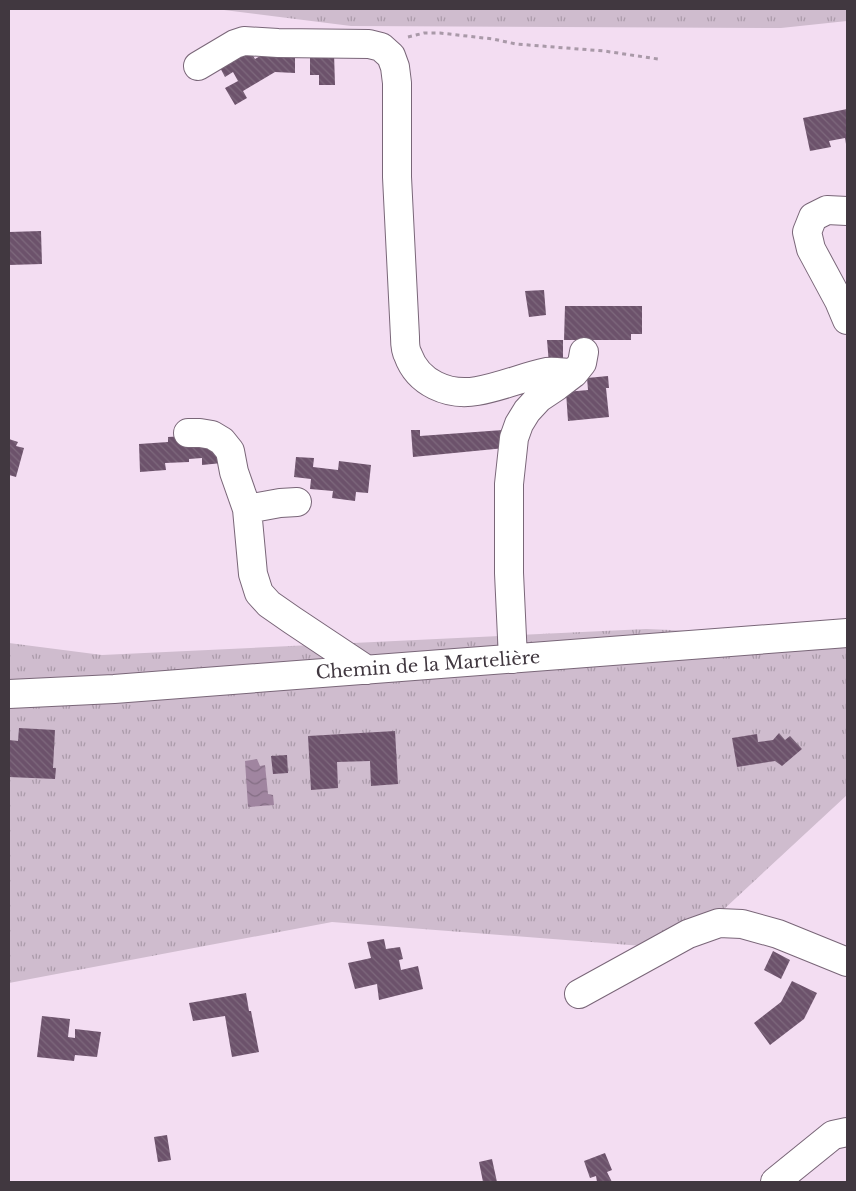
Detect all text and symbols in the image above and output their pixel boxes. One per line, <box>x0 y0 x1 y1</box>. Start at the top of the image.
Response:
street label: Chemin de la Martelière <box>315 646 541 684</box>

